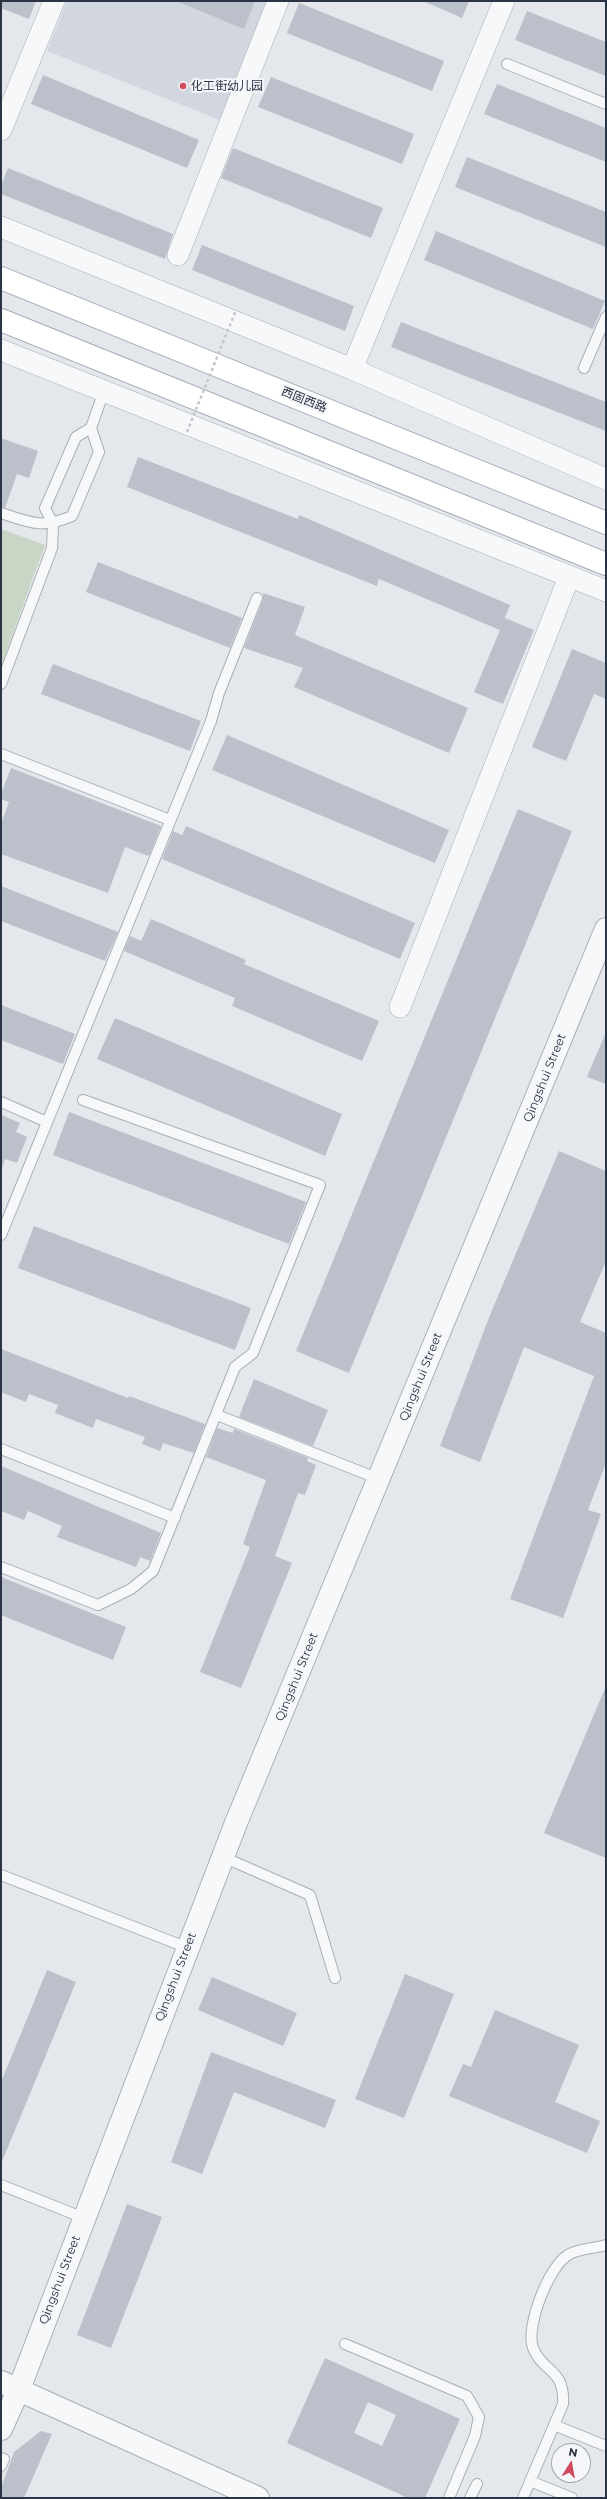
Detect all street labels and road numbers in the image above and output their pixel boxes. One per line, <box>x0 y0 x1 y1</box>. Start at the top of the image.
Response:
street label: 西固西路 <box>279 384 329 416</box>
street label: Qingshui Street <box>521 1032 569 1124</box>
street label: Qingshui Street <box>397 1331 445 1423</box>
street label: Qingshui Street <box>273 1631 321 1723</box>
street label: Qingshui Street <box>152 1930 200 2024</box>
street label: Qingshui Street <box>36 2233 84 2327</box>

